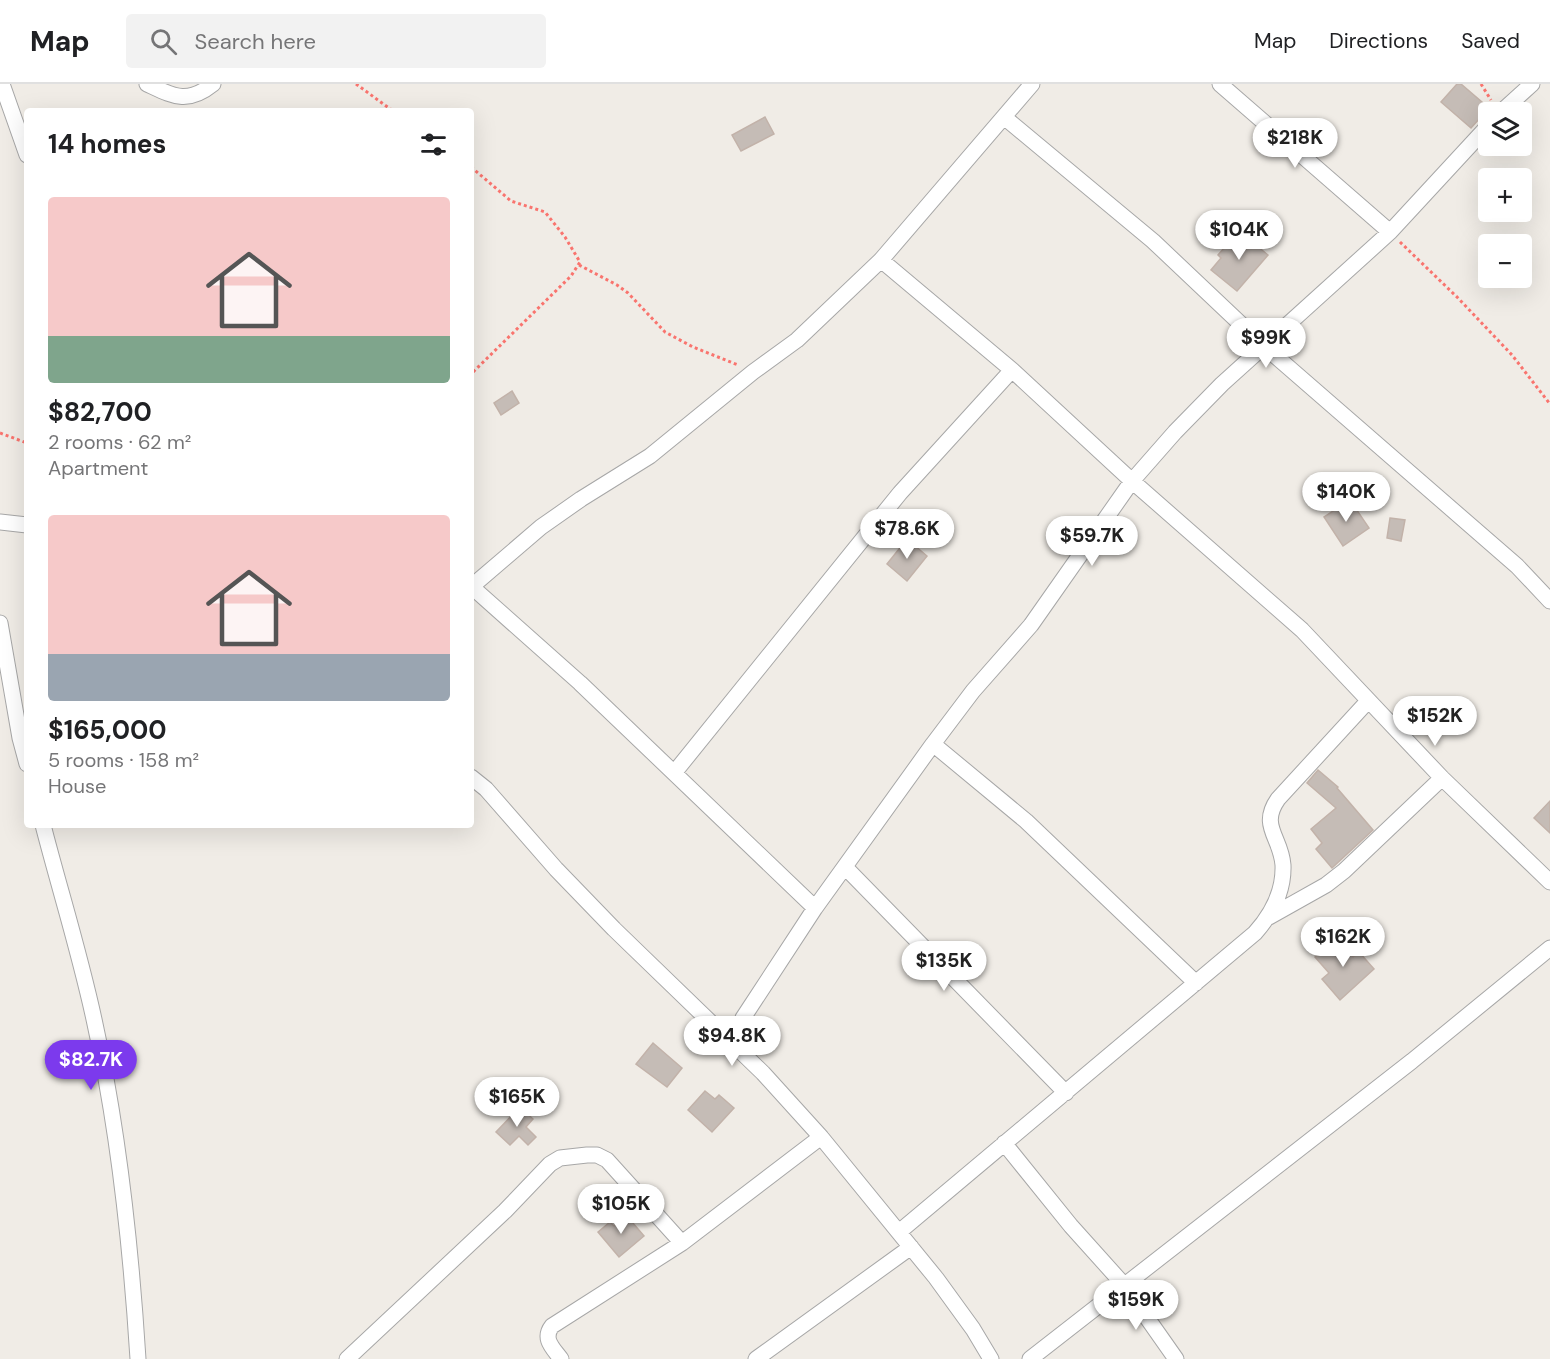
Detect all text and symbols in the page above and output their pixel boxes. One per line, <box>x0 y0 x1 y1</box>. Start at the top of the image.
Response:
search box <box>126 14 546 68</box>
text: Map <box>30 23 90 60</box>
icon: search <box>147 25 180 58</box>
text: Search here <box>195 27 316 56</box>
text: Map <box>1254 27 1296 55</box>
text: Directions <box>1329 27 1428 55</box>
text: Saved <box>1461 27 1520 55</box>
map controls <box>1478 102 1532 288</box>
button: layers <box>1478 102 1532 156</box>
pin: $218K <box>1253 118 1337 169</box>
text: $218K <box>1267 124 1323 150</box>
text: 14 homes <box>48 127 166 161</box>
icon: filters <box>417 128 450 161</box>
button: + <box>1478 168 1532 222</box>
pin: $104K <box>1197 210 1281 261</box>
text: $104K <box>1209 216 1269 242</box>
button: − <box>1478 234 1532 288</box>
icon: home <box>195 236 303 344</box>
pin: $99K <box>1230 318 1302 369</box>
text: $99K <box>1241 324 1291 350</box>
text: $82,700 <box>48 395 152 429</box>
text: 2 rooms · 62 m² <box>48 429 191 455</box>
text: Apartment <box>48 455 148 481</box>
pin: $140K <box>1304 472 1388 523</box>
text: $140K <box>1316 478 1376 504</box>
pin: $78.6K <box>858 509 956 560</box>
text: $78.6K <box>874 515 940 541</box>
pin: $59.7K <box>1043 516 1141 567</box>
text: $59.7K <box>1060 522 1124 548</box>
icon: home <box>195 554 303 662</box>
pin: $152K <box>1393 696 1477 747</box>
text: $152K <box>1407 702 1463 728</box>
text: $165,000 <box>48 713 167 747</box>
text: 5 rooms · 158 m² <box>48 747 199 773</box>
text: House <box>48 773 106 799</box>
pin: $162K <box>1301 917 1385 968</box>
text: $162K <box>1315 923 1371 949</box>
pin: $135K <box>902 941 986 992</box>
text: $135K <box>916 947 972 973</box>
pin: $94.8K <box>683 1016 781 1067</box>
text: $94.8K <box>698 1022 766 1048</box>
pin: $82.7K <box>42 1040 140 1091</box>
text: $82.7K <box>59 1046 123 1072</box>
pin: $165K <box>475 1077 559 1128</box>
text: $165K <box>488 1083 546 1109</box>
pin: $105K <box>579 1184 663 1235</box>
text: $105K <box>592 1190 650 1216</box>
pin: $159K <box>1094 1280 1178 1331</box>
text: $159K <box>1107 1286 1165 1312</box>

